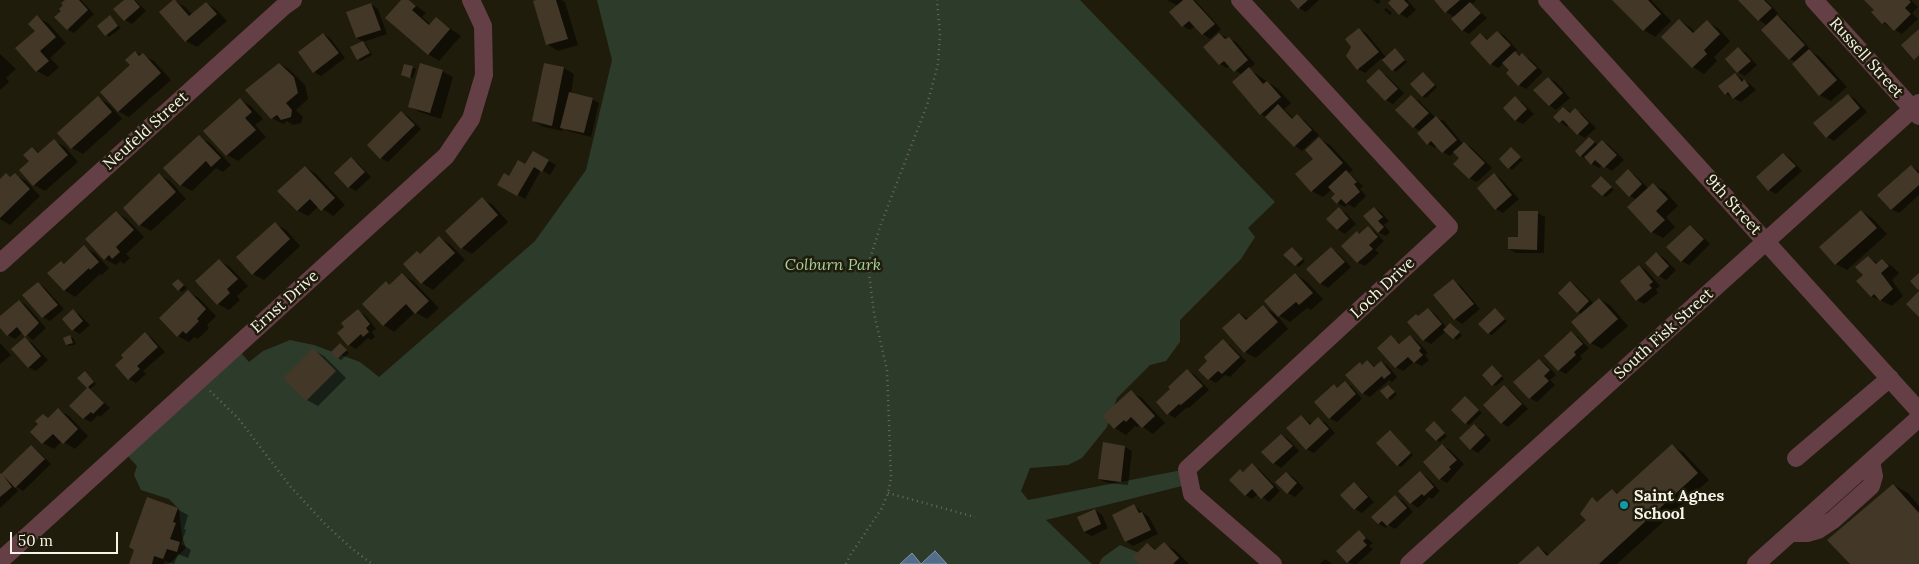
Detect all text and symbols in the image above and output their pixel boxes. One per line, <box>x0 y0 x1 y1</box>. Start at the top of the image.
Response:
street label: Russell Street <box>1825 14 1907 102</box>
street label: Neufeld Street <box>100 88 192 174</box>
street label: 9th Street <box>1701 171 1765 239</box>
street label: Loch Drive <box>1347 253 1419 323</box>
park label: Colburn Park <box>785 255 881 275</box>
street label: Ernst Drive <box>247 267 323 337</box>
street label: South Fisk Street <box>1610 284 1718 384</box>
place label: Saint Agnes School <box>1634 486 1724 524</box>
marker: Saint Agnes School <box>1618 499 1630 511</box>
scale bar <box>12 522 120 554</box>
text: 50 m <box>18 531 53 550</box>

